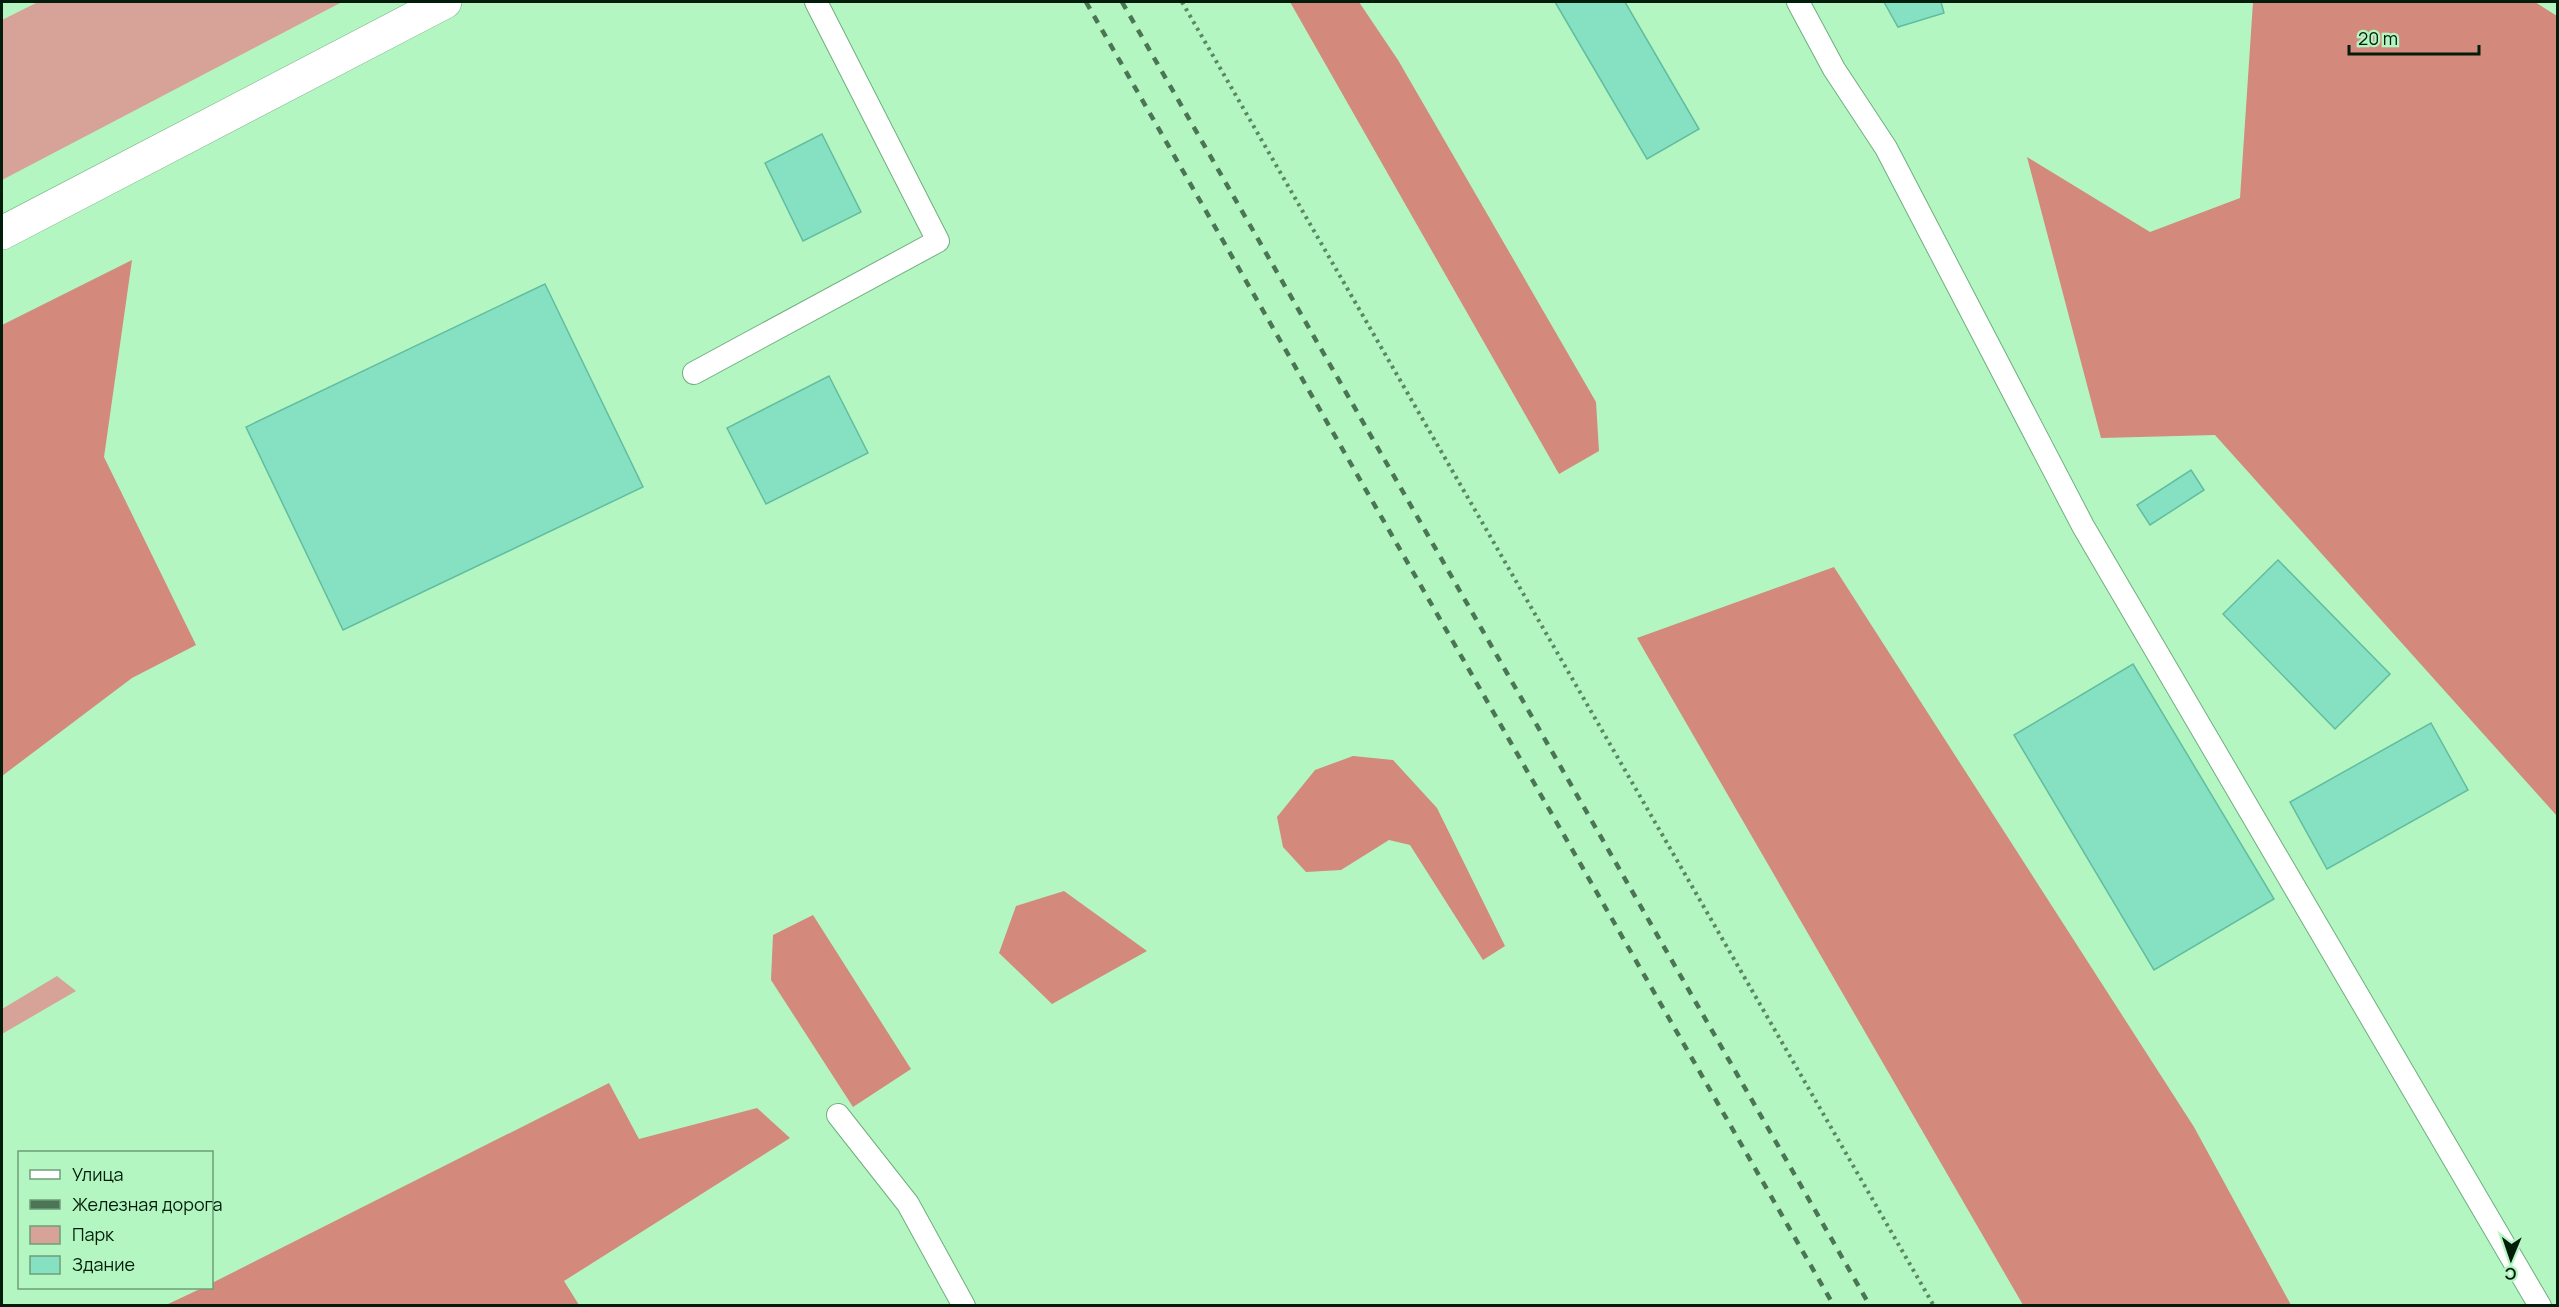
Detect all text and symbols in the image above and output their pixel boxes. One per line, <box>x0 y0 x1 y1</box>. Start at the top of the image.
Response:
scale bar <box>2349 18 2480 56</box>
text: 20 m <box>2358 26 2398 50</box>
legend <box>18 1151 213 1289</box>
text: Улица <box>72 1162 124 1186</box>
text: Железная дорога <box>72 1192 223 1216</box>
text: Парк <box>72 1222 115 1246</box>
north arrow <box>2481 1229 2541 1289</box>
text: Здание <box>72 1252 135 1276</box>
text: С <box>2504 1263 2517 1285</box>

